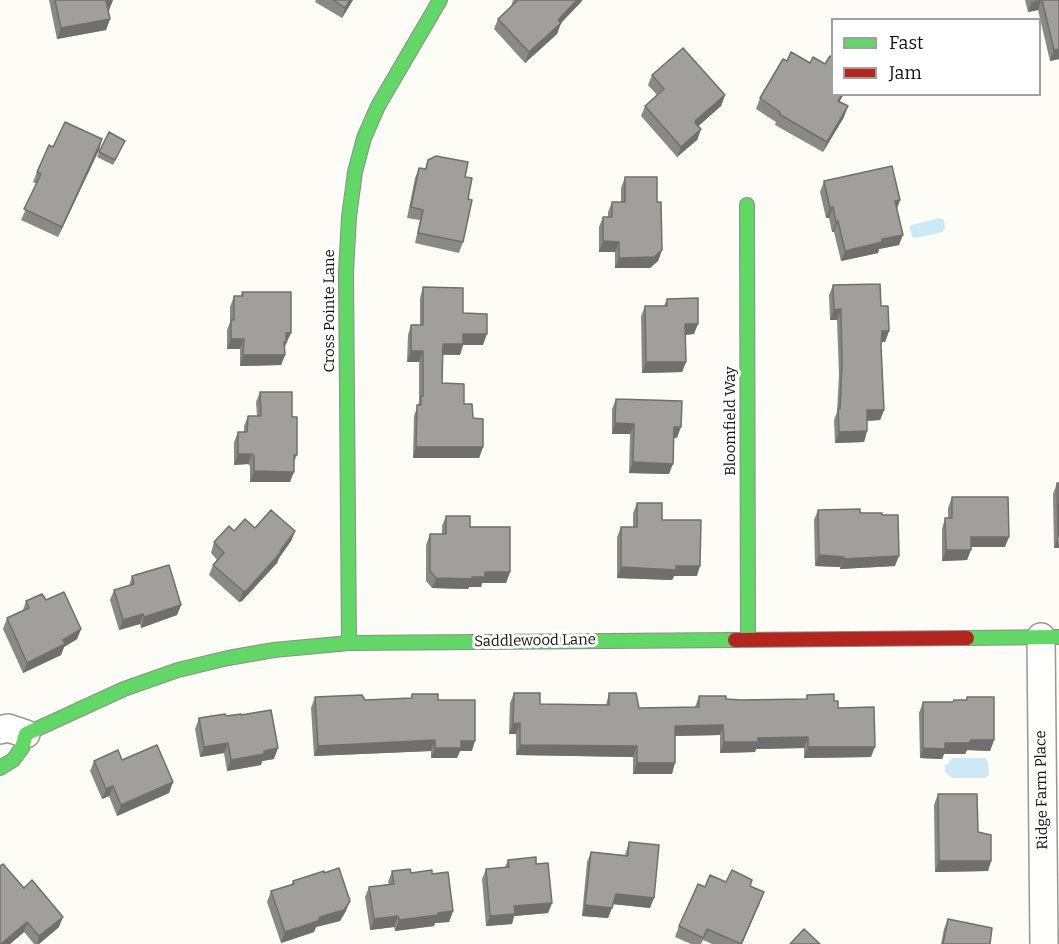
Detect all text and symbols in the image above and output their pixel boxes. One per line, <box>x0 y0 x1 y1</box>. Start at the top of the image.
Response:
legend <box>831 18 1041 96</box>
text: Fast <box>889 32 924 54</box>
text: Jam <box>889 62 922 84</box>
street label: Cross Pointe Lane <box>321 249 339 373</box>
street label: Bloomfield Way <box>722 366 740 476</box>
street label: Saddlewood Lane <box>474 631 596 651</box>
street label: Ridge Farm Place <box>1032 730 1052 850</box>

